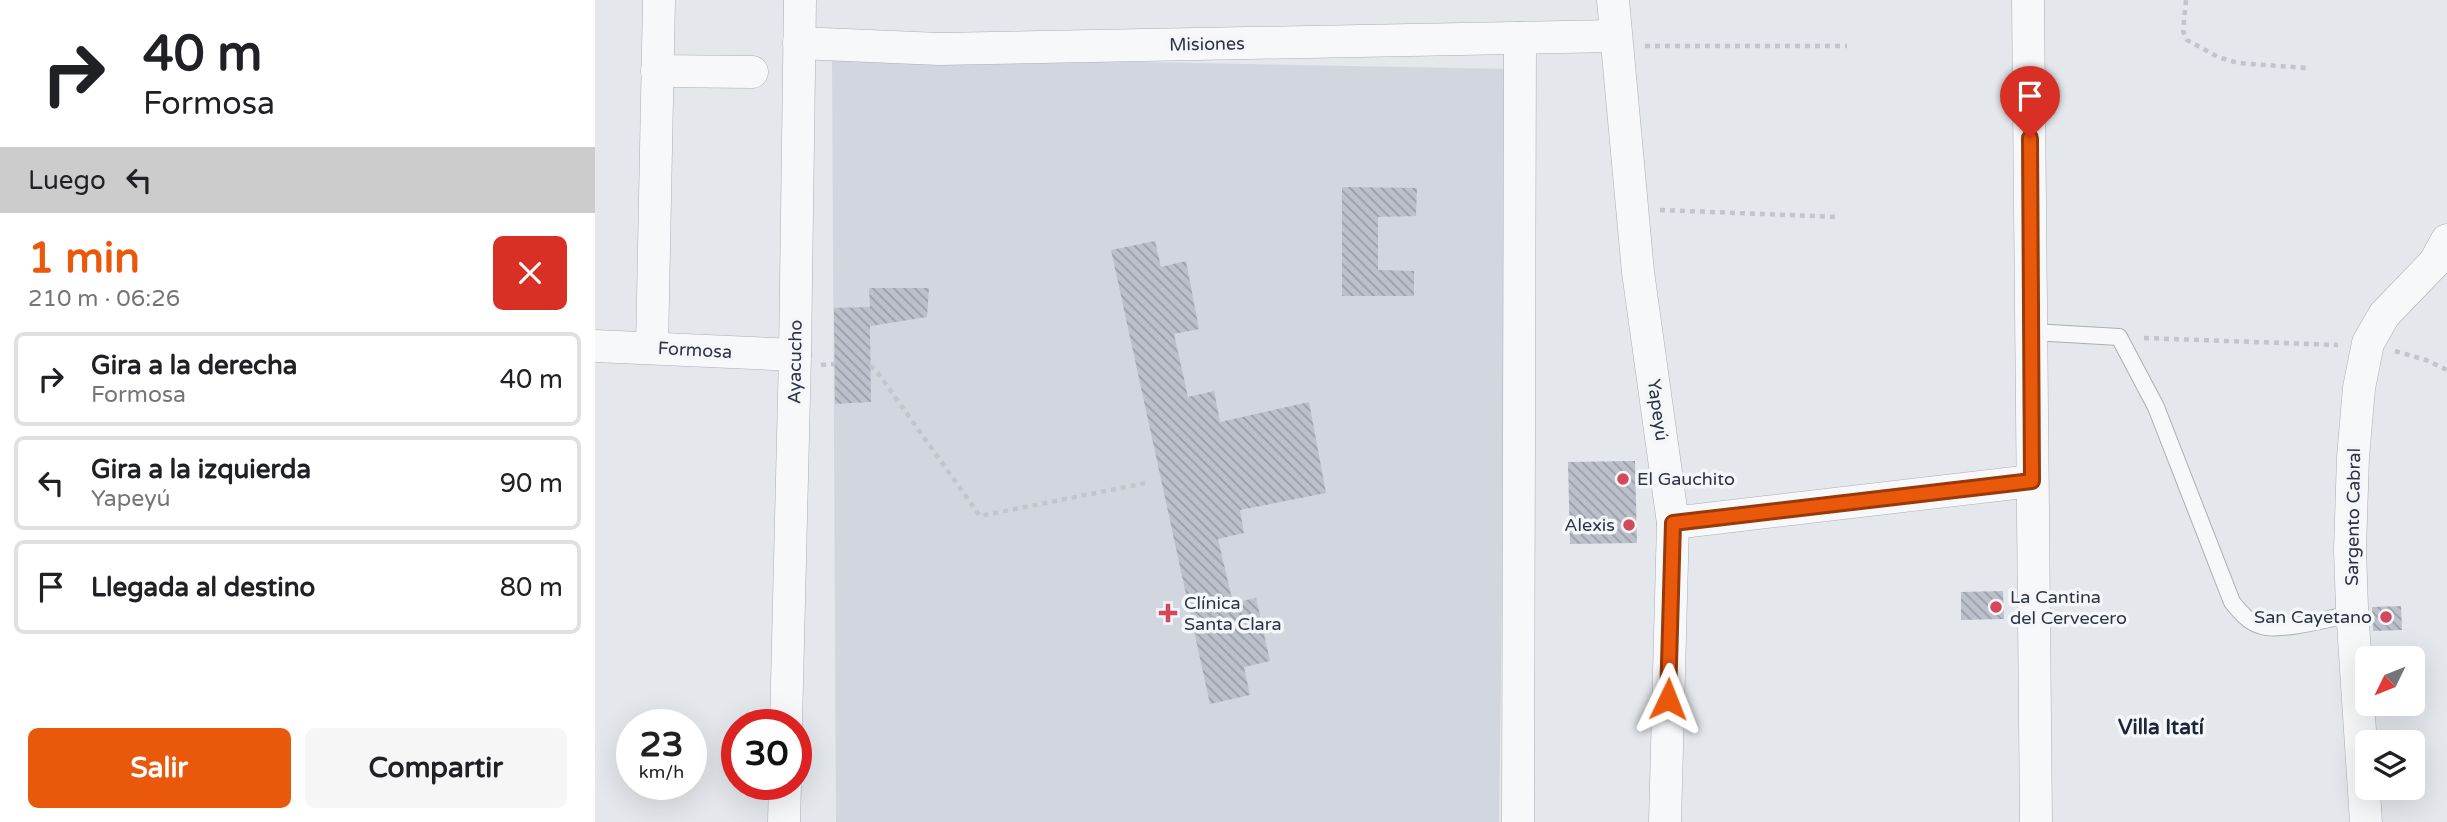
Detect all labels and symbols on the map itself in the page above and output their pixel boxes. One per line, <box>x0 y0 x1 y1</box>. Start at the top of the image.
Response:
street label: Misiones <box>1169 32 1245 56</box>
pin <box>2000 66 2060 138</box>
street label: Ayacucho <box>783 320 807 404</box>
street label: Formosa <box>657 337 733 363</box>
street label: Yapeyú <box>1643 378 1673 442</box>
street label: Sargento Cabral <box>2341 448 2365 586</box>
place label: El Gauchito <box>1637 468 1735 490</box>
marker: El Gauchito <box>1615 471 1631 487</box>
place label: Alexis <box>1564 514 1615 536</box>
marker: Alexis <box>1621 517 1637 533</box>
place label: La Cantina del Cervecero <box>2010 586 2127 629</box>
place label: Clínica Santa Clara <box>1184 592 1282 635</box>
marker: La Cantina del Cervecero <box>1988 599 2004 615</box>
marker: Clínica Santa Clara <box>1158 603 1178 623</box>
place label: San Cayetano <box>2254 606 2372 628</box>
marker: San Cayetano <box>2378 609 2394 625</box>
north arrow <box>2355 646 2425 716</box>
position arrow <box>1631 662 1705 736</box>
speed limit sign: 30 <box>721 709 812 800</box>
district label: Villa Itatí <box>2118 715 2205 740</box>

